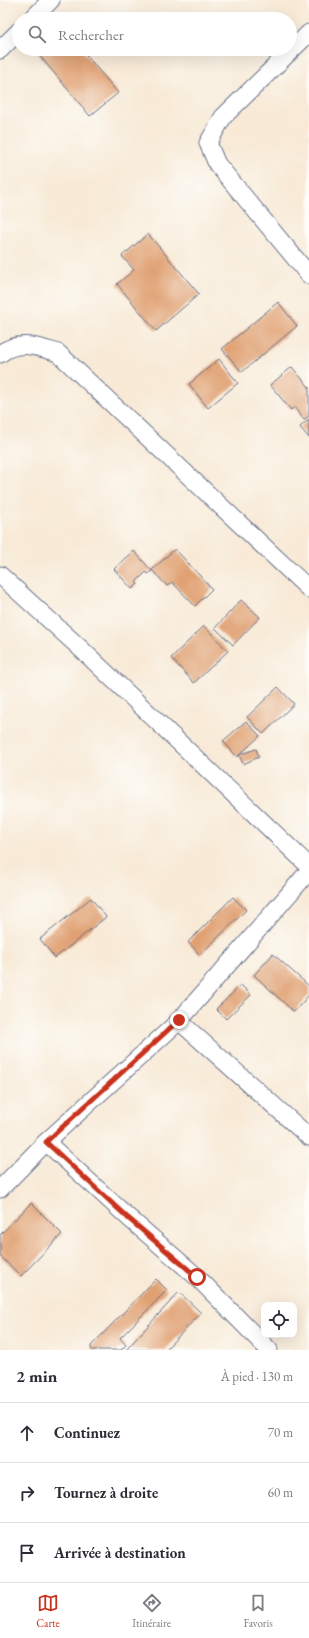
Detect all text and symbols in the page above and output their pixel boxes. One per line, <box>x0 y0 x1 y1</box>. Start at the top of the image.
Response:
search box <box>12 12 297 56</box>
icon: search <box>26 23 48 45</box>
text: Rechercher <box>58 25 124 44</box>
route end <box>170 1011 188 1029</box>
route start <box>188 1268 206 1286</box>
map controls <box>261 1302 297 1338</box>
button: locate <box>261 1302 297 1338</box>
text: 2 min <box>16 1365 57 1387</box>
text: À pied · 130 m <box>221 1368 293 1385</box>
icon: ahead <box>16 1422 38 1444</box>
text: Continuez <box>54 1423 120 1442</box>
text: 70 m <box>268 1424 293 1441</box>
icon: right <box>16 1482 38 1504</box>
text: Tournez à droite <box>54 1483 158 1502</box>
text: 60 m <box>268 1484 293 1501</box>
icon: arrive <box>16 1542 38 1564</box>
text: Arrivée à destination <box>54 1543 186 1562</box>
tab: Carte <box>36 1592 60 1630</box>
tab: Itinéraire <box>132 1592 171 1630</box>
tab: Favoris <box>243 1592 273 1630</box>

